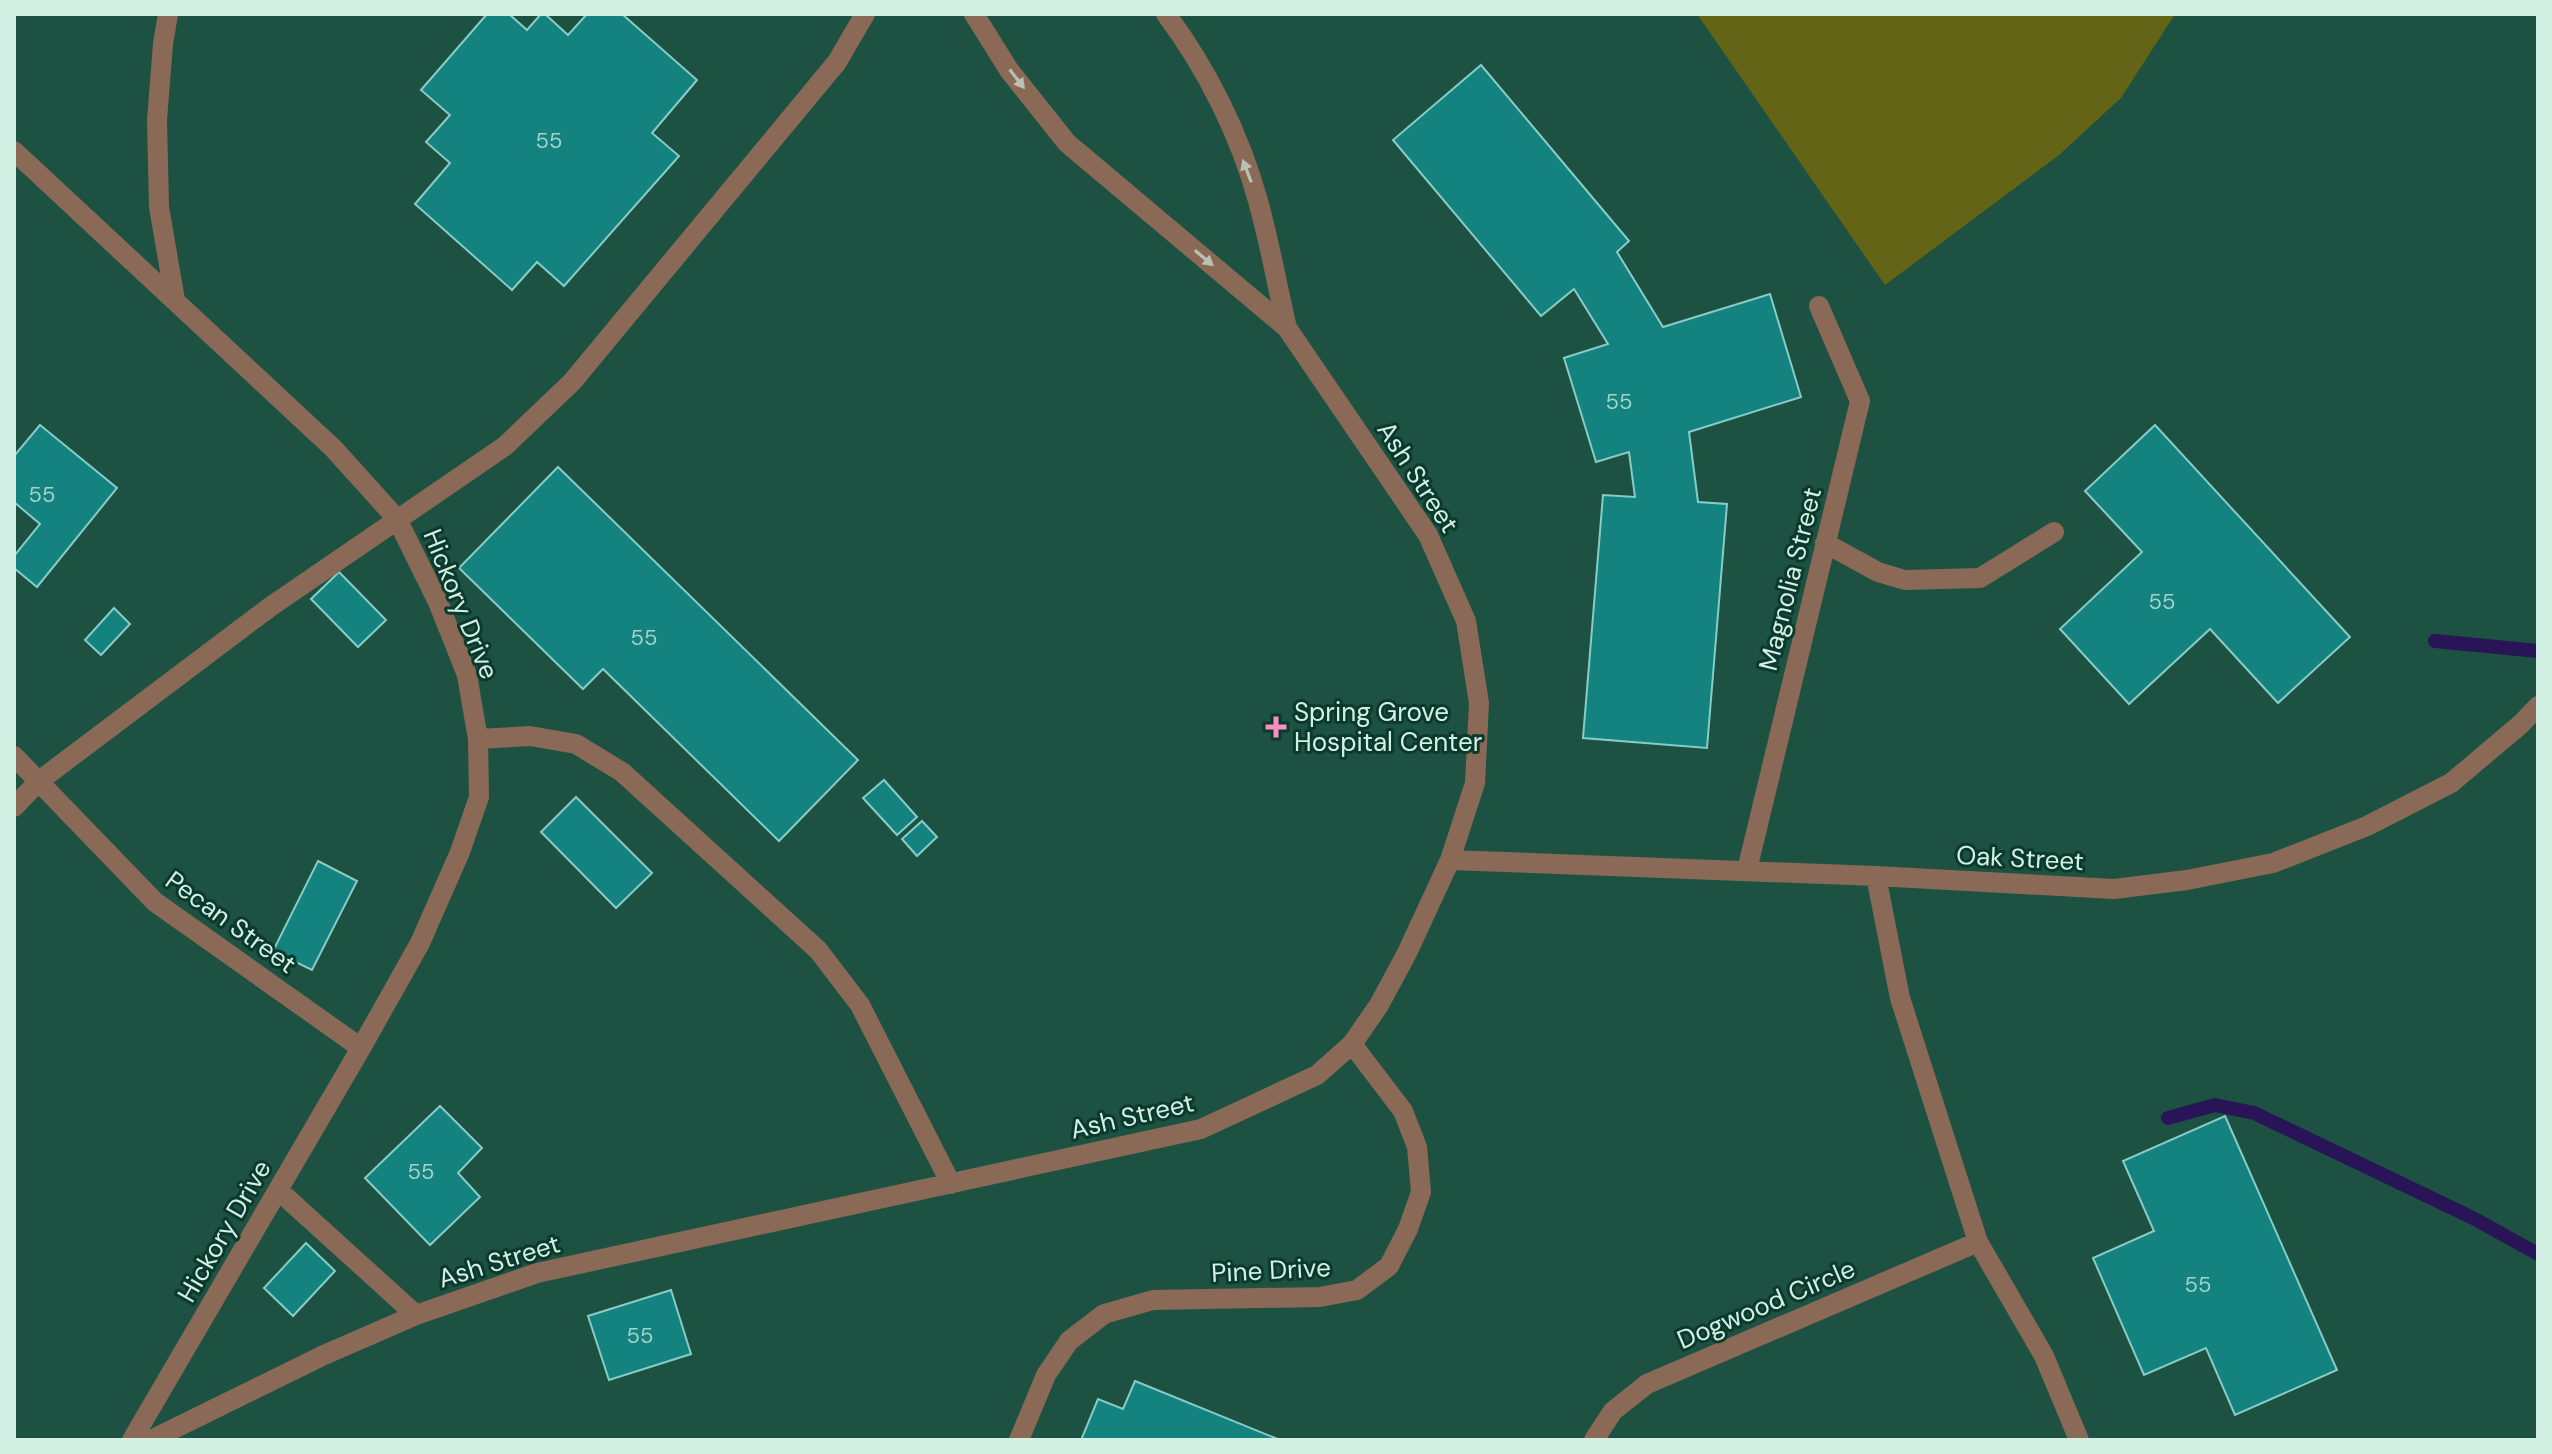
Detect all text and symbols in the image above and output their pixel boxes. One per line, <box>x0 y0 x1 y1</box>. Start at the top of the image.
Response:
one-way arrow <box>1008 69 1025 90</box>
house number: 55 <box>536 126 562 155</box>
one-way arrow <box>1240 159 1253 183</box>
one-way arrow <box>1193 249 1213 266</box>
house number: 55 <box>1606 387 1632 416</box>
street label: Ash Street <box>1369 415 1467 539</box>
house number: 55 <box>29 480 55 509</box>
street label: Magnolia Street <box>1751 484 1829 674</box>
street label: Hickory Drive <box>415 524 507 684</box>
house number: 55 <box>2149 587 2175 616</box>
house number: 55 <box>631 623 657 652</box>
place label: Spring Grove Hospital Center <box>1294 695 1482 759</box>
marker: Spring Grove Hospital Center <box>1265 716 1287 738</box>
street label: Oak Street <box>1955 838 2085 878</box>
street label: Pecan Street <box>159 863 303 981</box>
street label: Ash Street <box>1067 1085 1197 1147</box>
street label: Hickory Drive <box>170 1154 278 1308</box>
house number: 55 <box>408 1157 434 1186</box>
street label: Ash Street <box>434 1226 564 1296</box>
street label: Pine Drive <box>1210 1250 1332 1290</box>
street label: Dogwood Circle <box>1672 1251 1860 1357</box>
house number: 55 <box>2185 1270 2211 1299</box>
house number: 55 <box>627 1321 653 1350</box>

